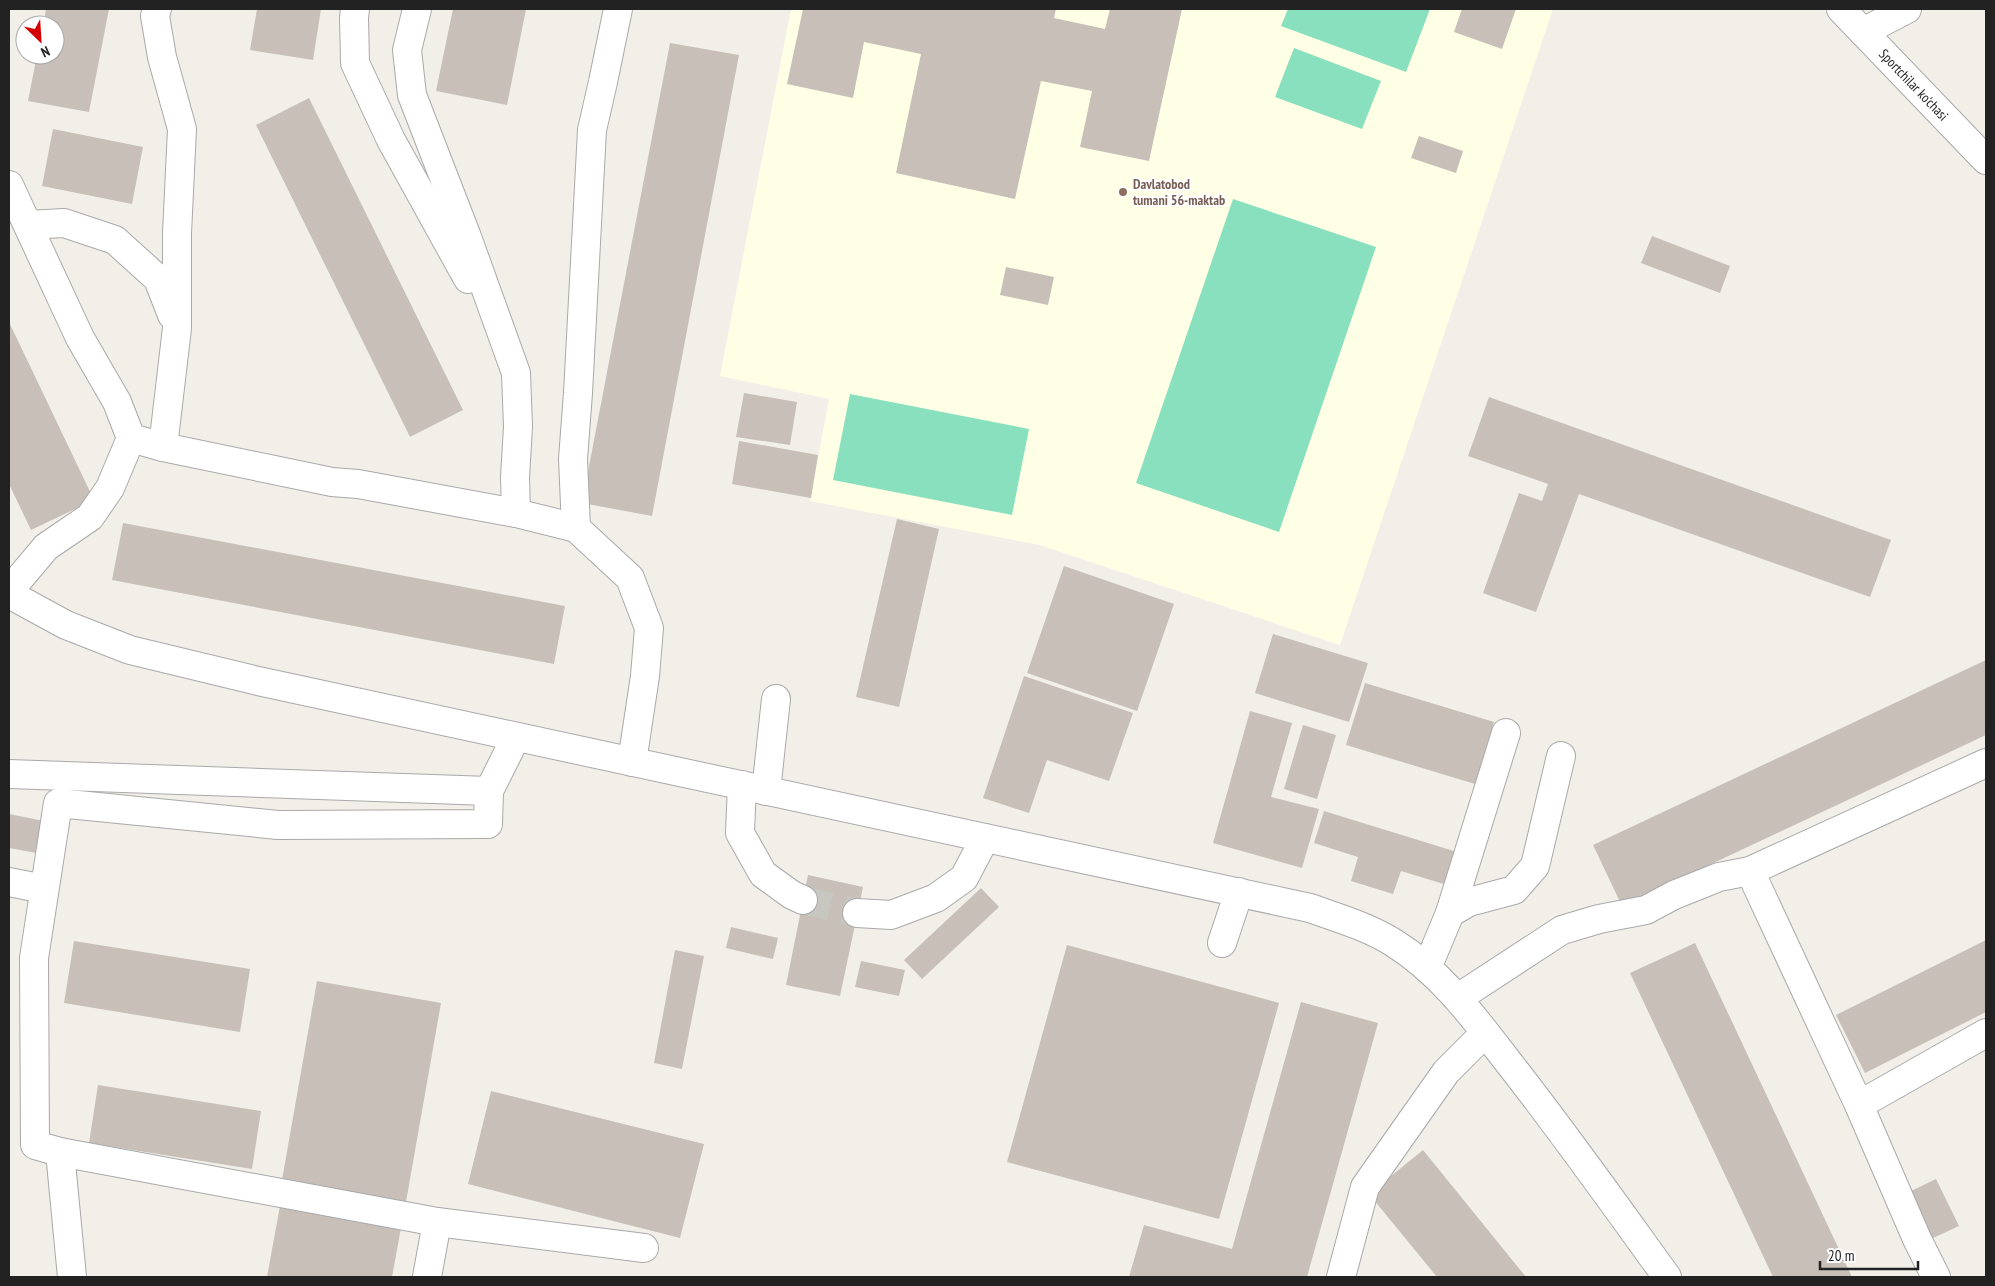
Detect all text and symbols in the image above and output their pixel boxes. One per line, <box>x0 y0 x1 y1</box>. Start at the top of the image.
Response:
north arrow <box>15 15 65 65</box>
text: N <box>38 42 53 62</box>
street label: Sportchilar ko'chasi <box>1875 45 1952 124</box>
place label: Davlatobod tumani 56-maktab <box>1133 175 1225 209</box>
marker: Davlatobod tumani 56-maktab <box>1117 186 1129 198</box>
scale bar <box>1820 1238 1918 1270</box>
text: 20 m <box>1828 1246 1854 1265</box>

